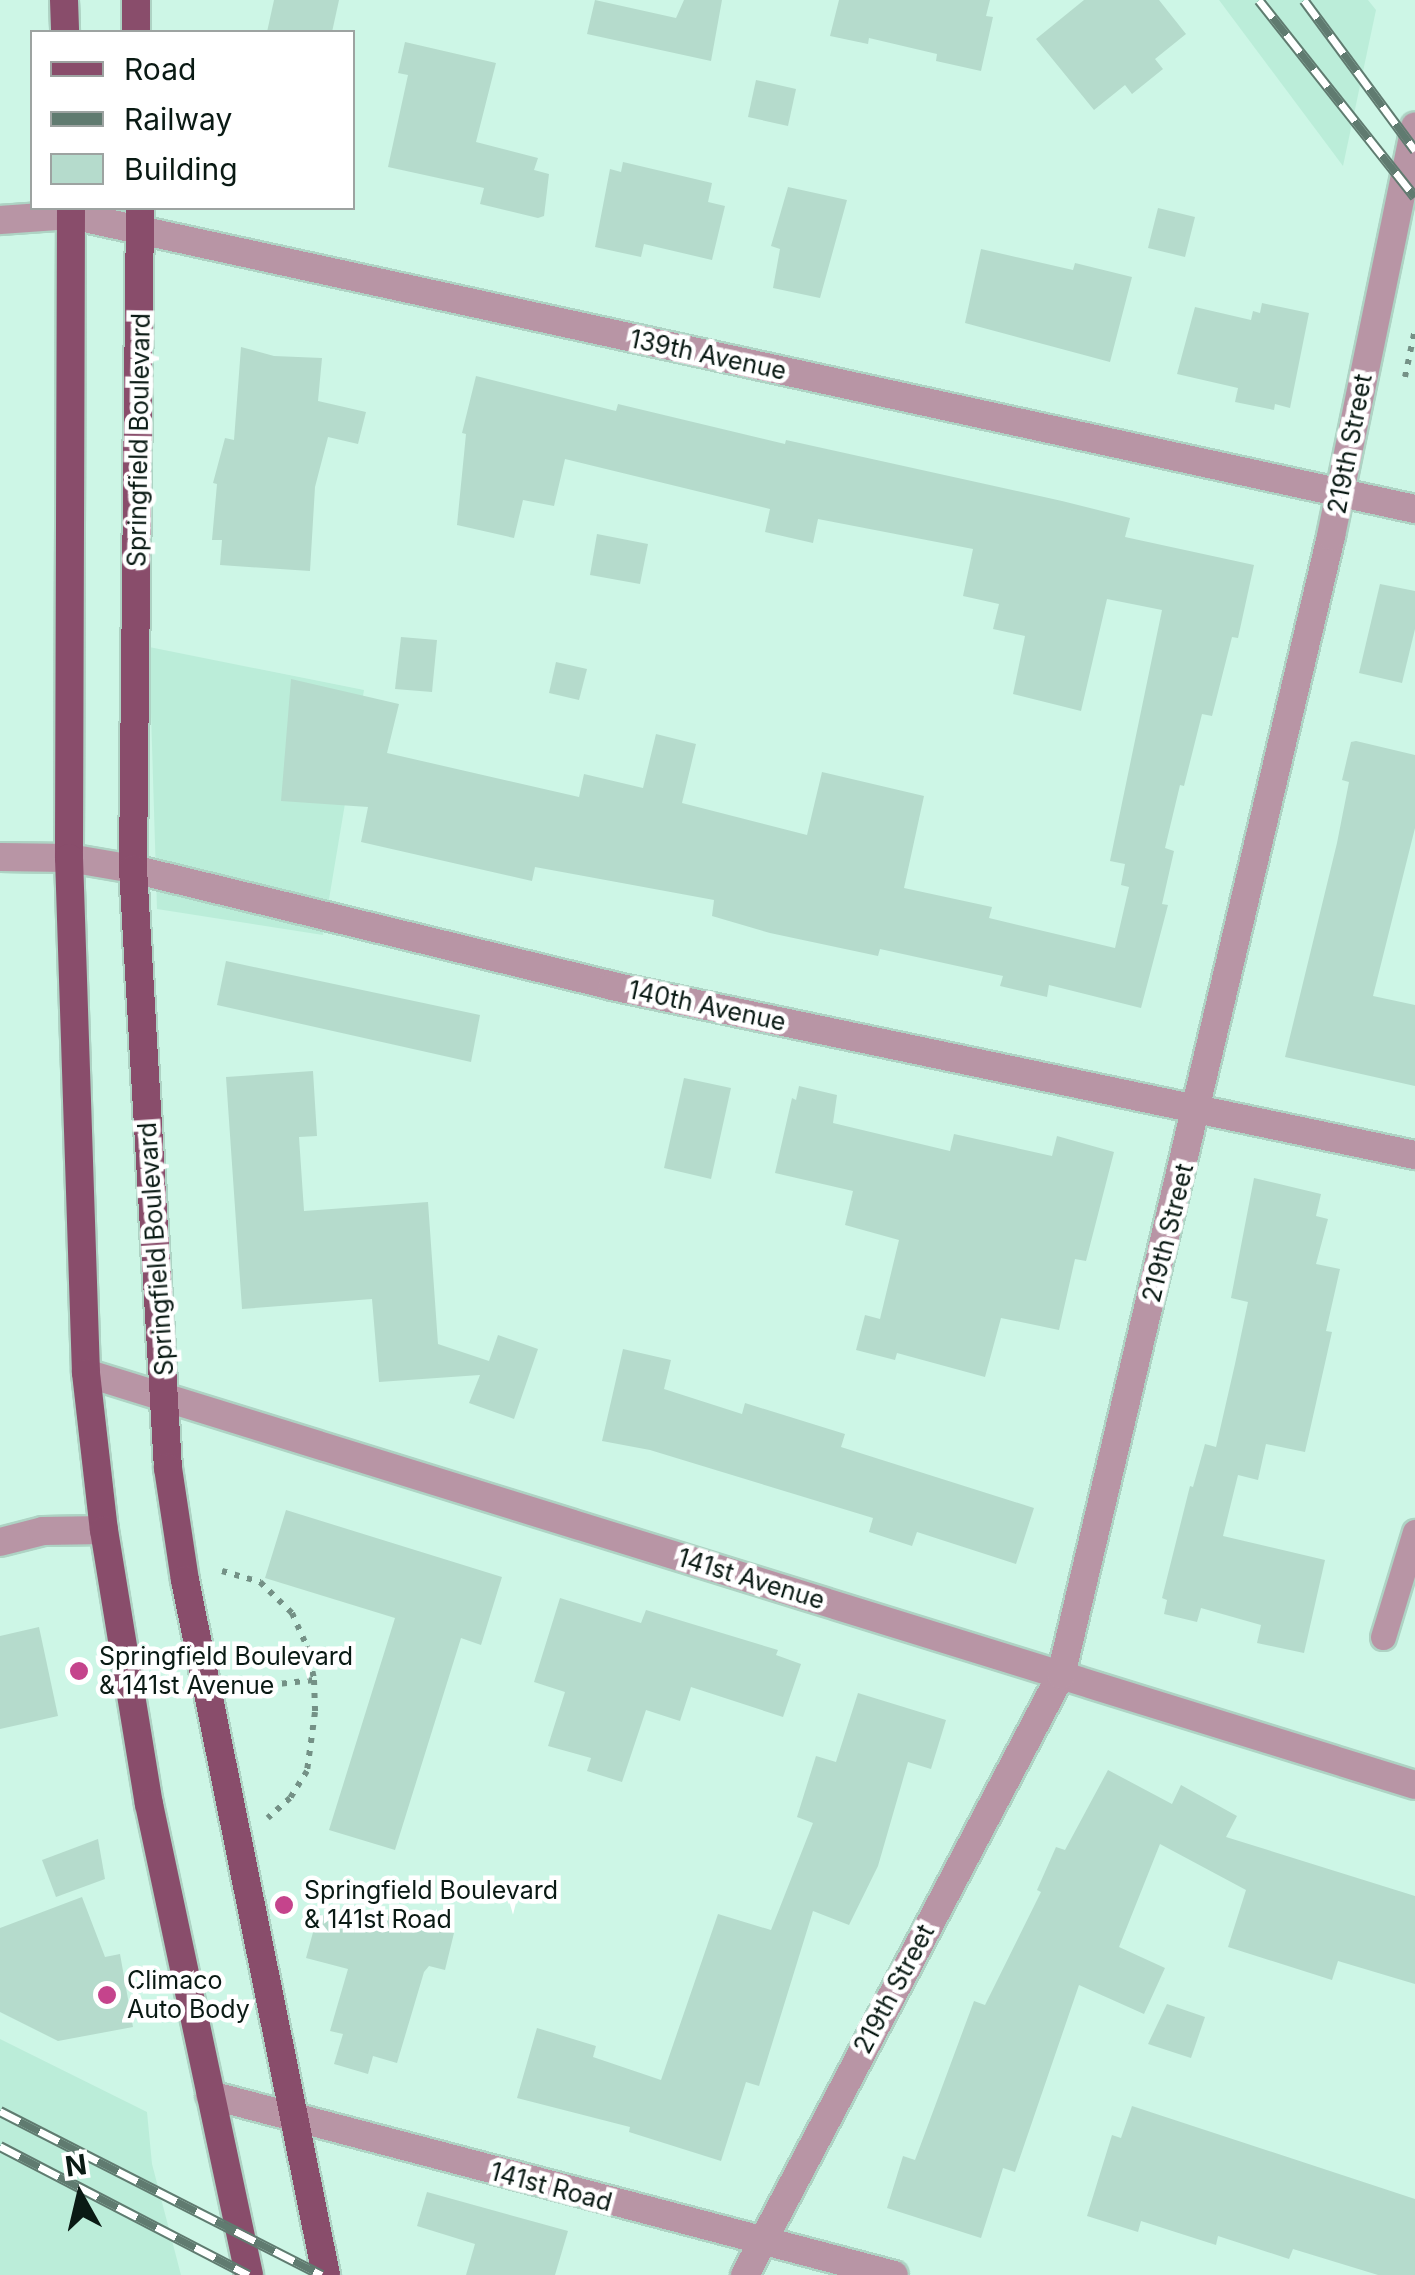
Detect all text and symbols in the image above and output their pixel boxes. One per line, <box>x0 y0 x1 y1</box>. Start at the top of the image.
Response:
legend <box>30 30 355 210</box>
text: Road <box>124 51 196 87</box>
text: Railway <box>124 101 232 137</box>
text: Building <box>124 151 238 187</box>
street label: Springfield Boulevard <box>122 313 156 567</box>
street label: 139th Avenue <box>627 324 789 386</box>
street label: 219th Street <box>1322 372 1378 516</box>
street label: 140th Avenue <box>625 975 789 1037</box>
street label: Springfield Boulevard <box>132 1121 180 1377</box>
street label: 219th Street <box>1136 1161 1200 1305</box>
street label: 141st Avenue <box>674 1542 828 1616</box>
place label: Springfield Boulevard & 141st Avenue <box>99 1642 353 1701</box>
marker: Springfield Boulevard & 141st Avenue <box>68 1660 90 1682</box>
place label: Springfield Boulevard & 141st Road <box>304 1876 558 1935</box>
marker: Springfield Boulevard & 141st Road <box>273 1894 295 1916</box>
street label: 219th Street <box>847 1919 941 2059</box>
place label: Climaco Auto Body <box>127 1966 250 2025</box>
marker: Climaco Auto Body <box>96 1984 118 2006</box>
north arrow <box>30 2145 130 2245</box>
text: N <box>63 2147 89 2184</box>
street label: 141st Road <box>487 2156 615 2218</box>

